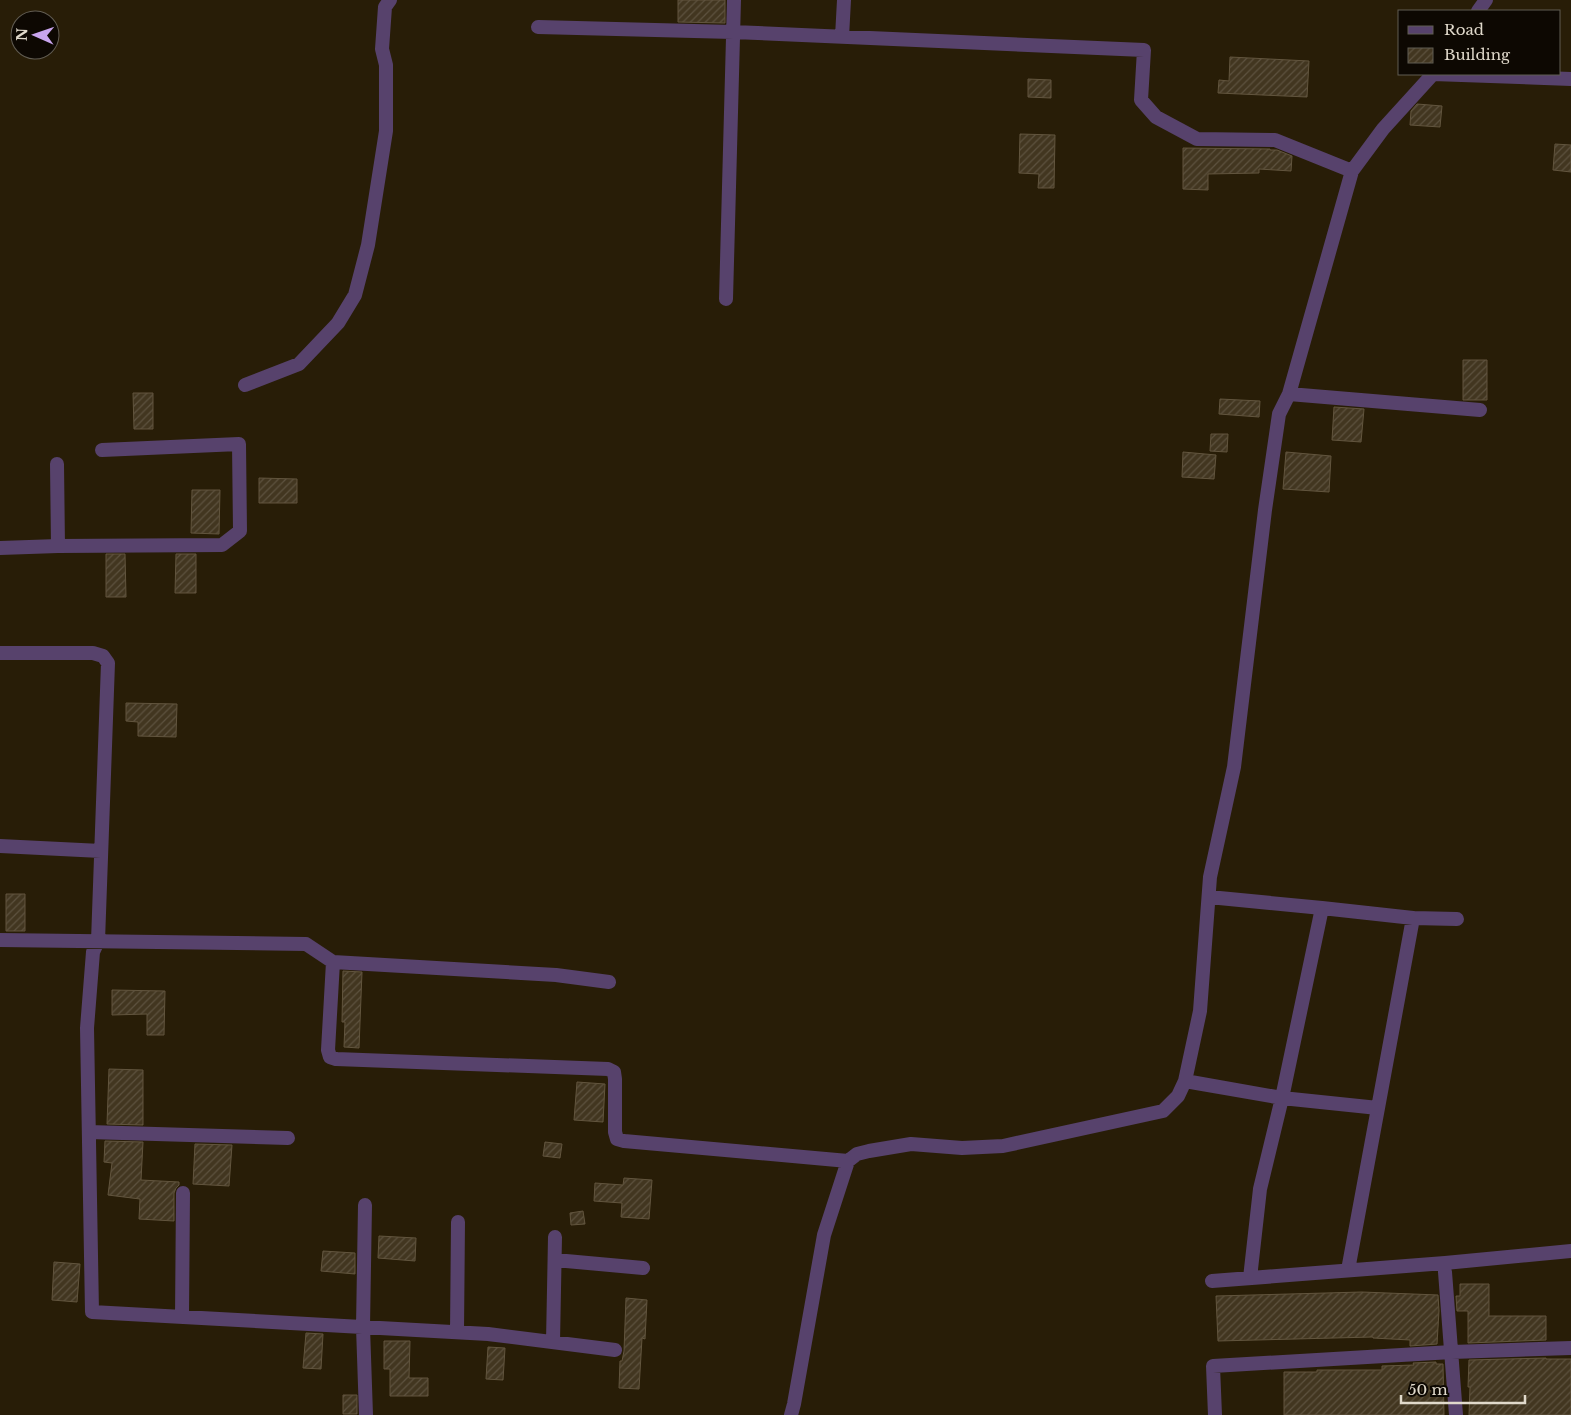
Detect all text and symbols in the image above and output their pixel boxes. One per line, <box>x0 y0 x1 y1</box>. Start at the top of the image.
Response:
north arrow <box>10 10 60 60</box>
legend <box>1398 10 1561 75</box>
text: Road <box>1444 20 1484 39</box>
text: N <box>13 28 31 41</box>
text: Building <box>1444 45 1511 64</box>
scale bar <box>1401 1372 1525 1404</box>
text: 50 m <box>1408 1380 1448 1399</box>

